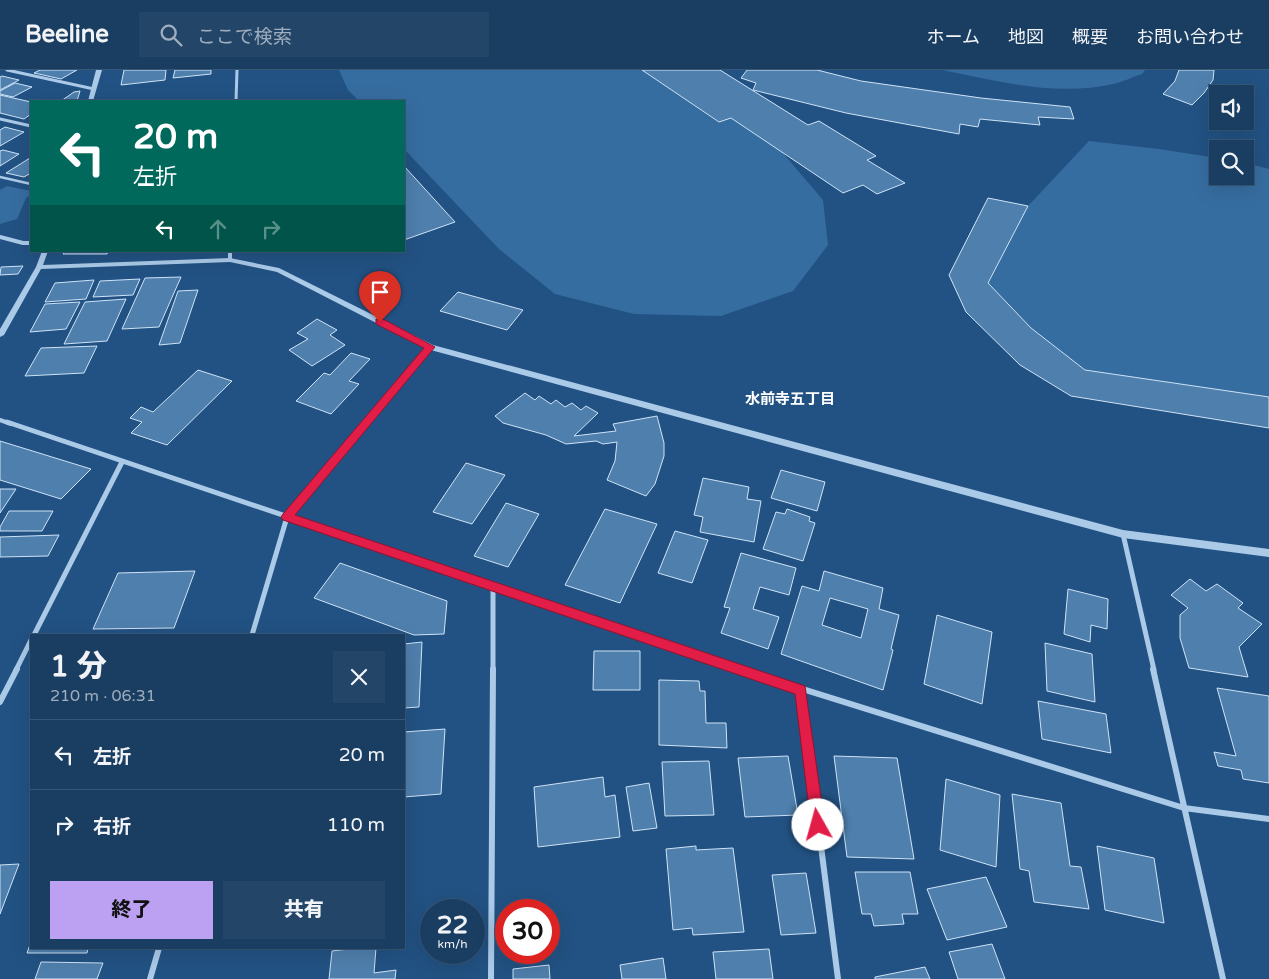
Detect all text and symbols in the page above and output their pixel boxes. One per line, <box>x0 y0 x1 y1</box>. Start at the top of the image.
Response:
search box <box>139 12 489 57</box>
text: Beeline <box>25 20 109 49</box>
icon: search <box>157 21 185 49</box>
text: ここで検索 <box>197 26 292 48</box>
text: ホーム <box>927 26 980 48</box>
text: 地図 <box>1008 26 1044 48</box>
text: 概要 <box>1072 26 1108 48</box>
text: お問い合わせ <box>1136 26 1244 48</box>
map controls <box>1209 85 1254 185</box>
button: sound <box>1209 85 1254 130</box>
text: 20 m <box>133 116 218 158</box>
icon: left <box>50 120 115 185</box>
button: search <box>1209 140 1254 185</box>
text: 左折 <box>133 164 177 190</box>
icon: left <box>151 215 179 243</box>
icon: ahead <box>204 215 232 243</box>
icon: right <box>257 215 285 243</box>
pin <box>359 271 401 322</box>
icon: arrive <box>366 278 394 306</box>
district label: 水前寺五丁目 <box>745 390 835 408</box>
text: 1 分 <box>50 648 107 685</box>
button: close <box>333 651 385 703</box>
text: 210 m · 06:31 <box>50 686 156 706</box>
icon: left <box>50 741 78 769</box>
text: 20 m <box>339 744 385 766</box>
text: 左折 <box>93 746 131 768</box>
position arrow <box>791 798 843 850</box>
icon: right <box>50 811 78 839</box>
text: 110 m <box>327 814 385 836</box>
text: 右折 <box>93 816 131 838</box>
button: 終了 <box>50 881 213 939</box>
button: 共有 <box>223 881 385 939</box>
speed limit sign: 30 <box>495 899 560 964</box>
text: 22 <box>437 910 468 940</box>
text: km/h <box>437 937 468 951</box>

